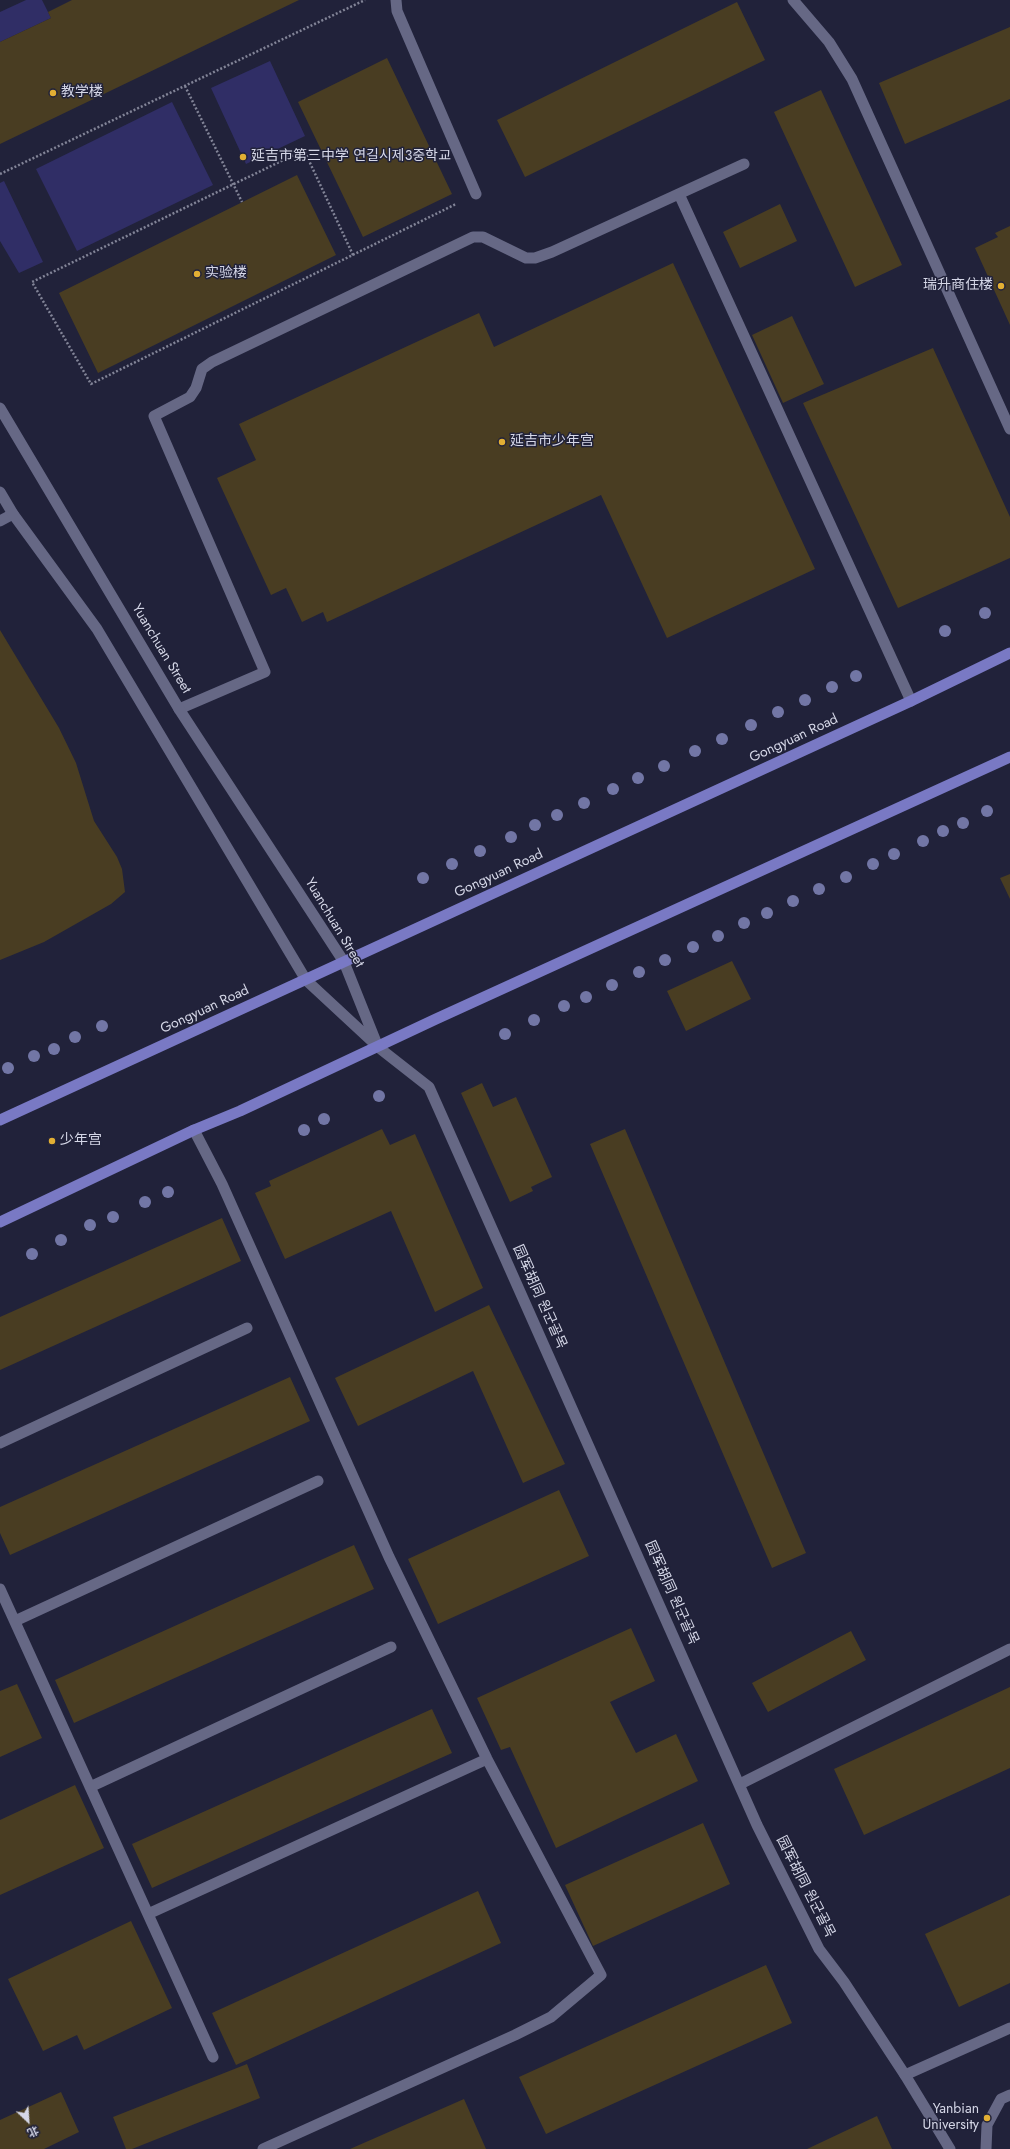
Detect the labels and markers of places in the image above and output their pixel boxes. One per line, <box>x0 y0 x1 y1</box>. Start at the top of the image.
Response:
place label: 教学楼 <box>61 85 103 101</box>
marker: 教学楼 <box>48 88 58 98</box>
place label: 延吉市第三中学 연길시제3중학교 <box>251 149 451 165</box>
marker: 延吉市第三中学 연길시제3중학교 <box>238 152 248 162</box>
place label: 实验楼 <box>205 266 247 282</box>
marker: 实验楼 <box>192 269 202 279</box>
place label: 瑞升商住楼 <box>923 278 993 294</box>
marker: 瑞升商住楼 <box>996 281 1006 291</box>
place label: 延吉市少年宫 <box>510 434 594 450</box>
marker: 延吉市少年宫 <box>497 437 507 447</box>
place label: 少年宫 <box>60 1133 102 1149</box>
marker: 少年宫 <box>47 1136 57 1146</box>
place label: Yanbian University <box>922 2102 979 2134</box>
marker: Yanbian University <box>982 2113 992 2123</box>

